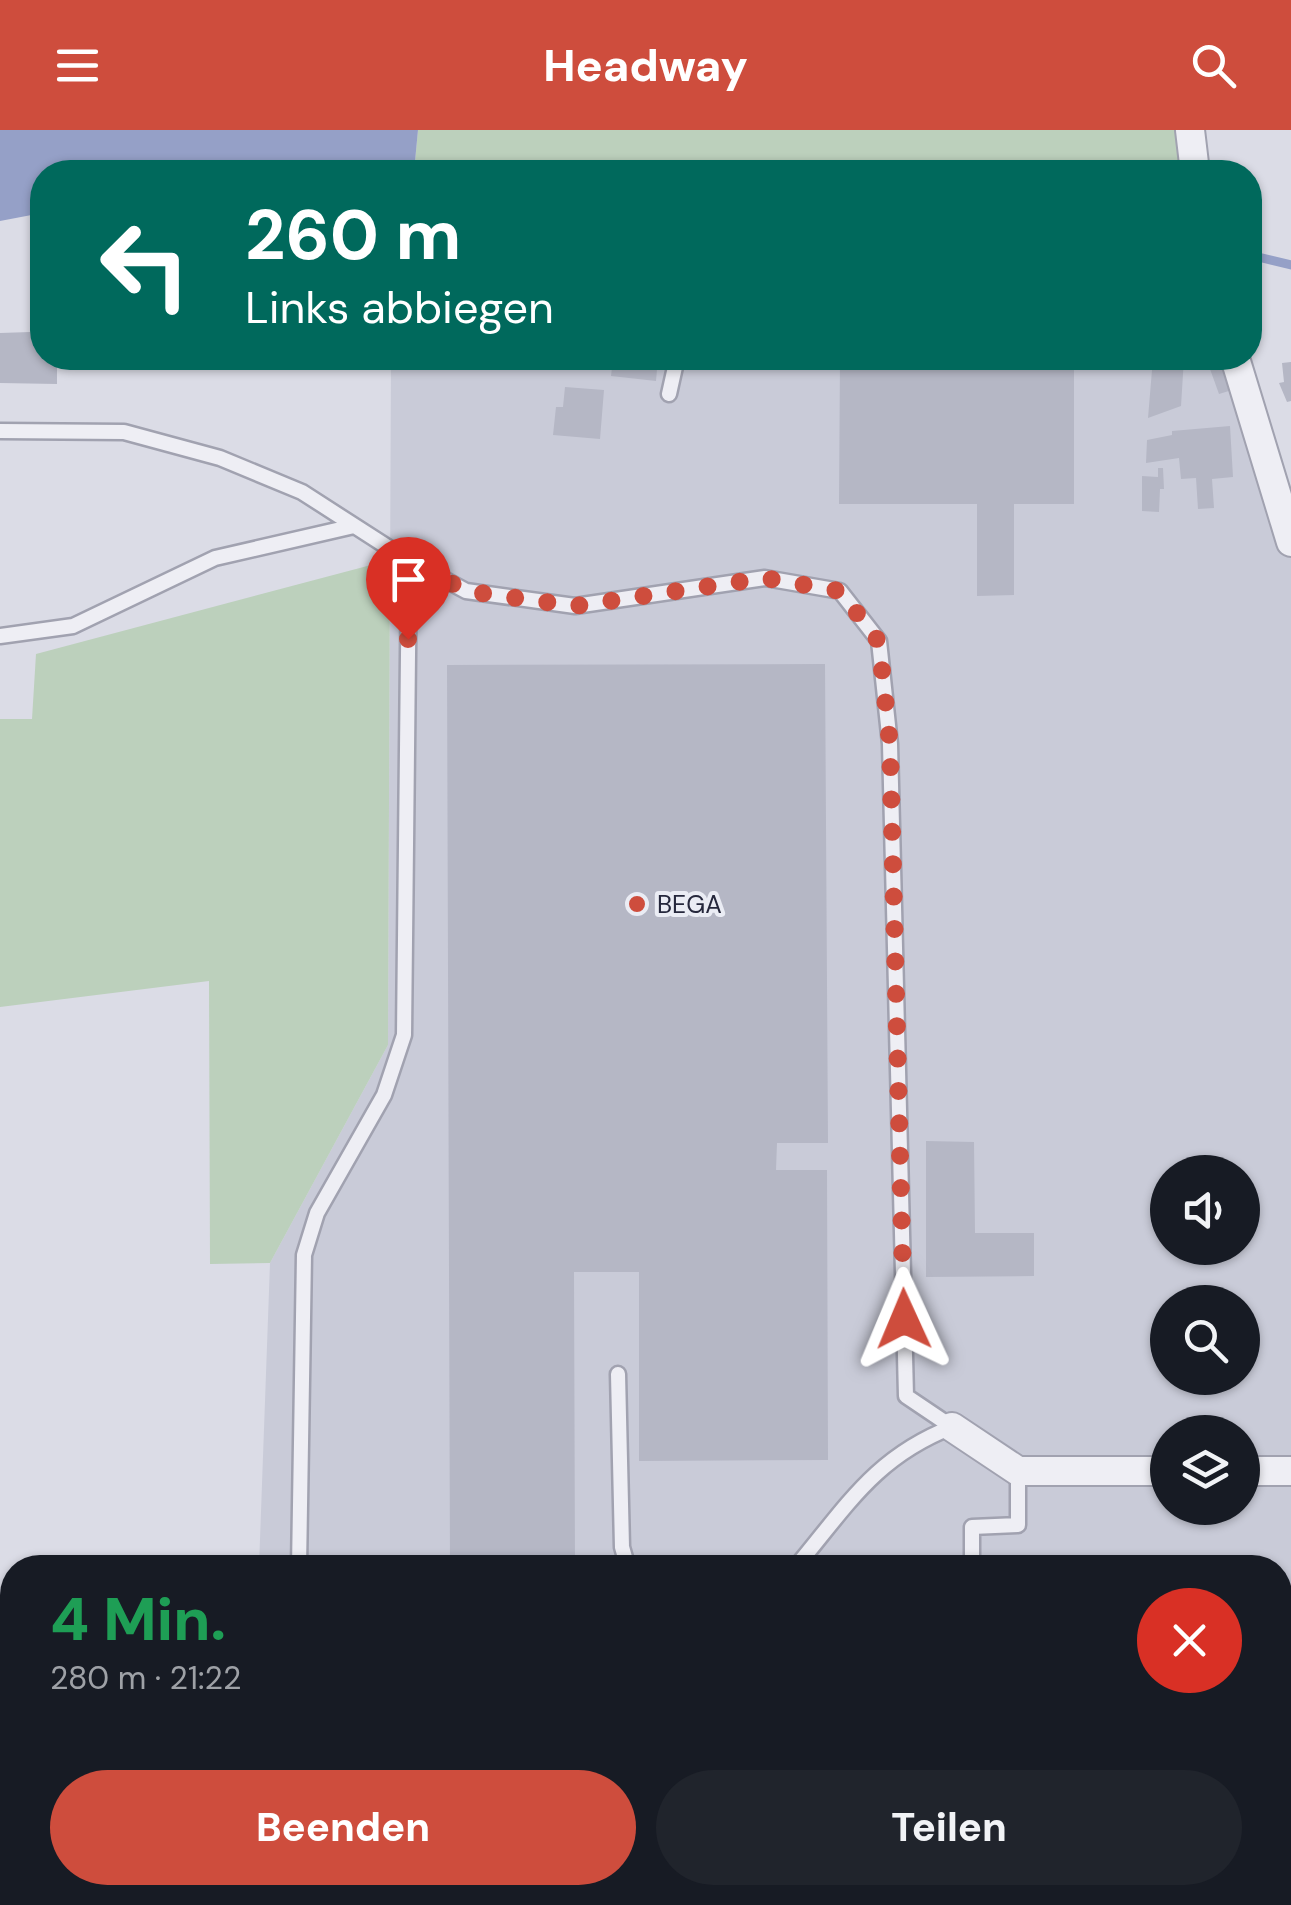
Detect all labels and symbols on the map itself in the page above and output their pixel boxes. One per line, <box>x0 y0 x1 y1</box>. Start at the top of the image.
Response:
pin <box>366 537 451 640</box>
place label: BEGA <box>657 888 722 921</box>
marker: BEGA <box>626 893 648 915</box>
position arrow <box>852 1267 956 1371</box>

